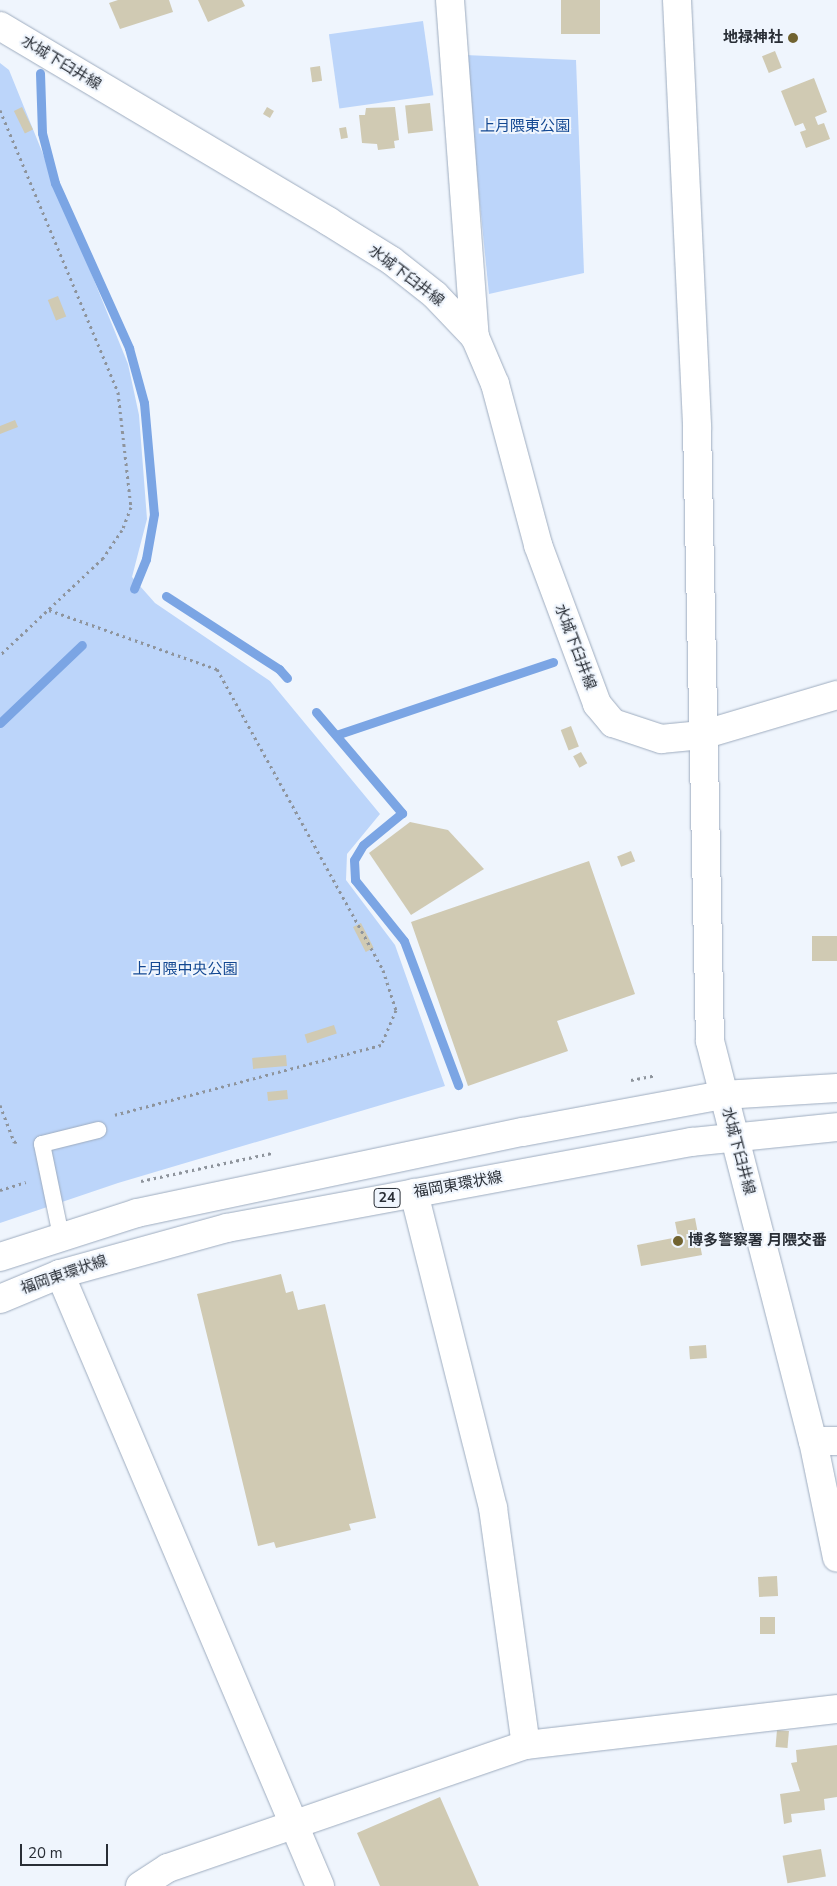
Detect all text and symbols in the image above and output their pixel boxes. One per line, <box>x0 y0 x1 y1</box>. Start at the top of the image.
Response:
place label: 地禄神社 <box>723 29 783 47</box>
street label: 水城下臼井線 <box>18 32 104 94</box>
marker: 地禄神社 <box>787 32 799 44</box>
park label: 上月隈東公園 <box>480 118 570 136</box>
street label: 水城下臼井線 <box>365 242 447 310</box>
street label: 水城下臼井線 <box>550 602 600 692</box>
park label: 上月隈中央公園 <box>133 961 237 979</box>
street label: 水城下臼井線 <box>718 1105 758 1197</box>
street label: 福岡東環状線 <box>412 1168 504 1202</box>
road number: 24 <box>373 1186 401 1210</box>
place label: 博多警察署 月隈交番 <box>688 1232 827 1250</box>
marker: 博多警察署 月隈交番 <box>672 1235 684 1247</box>
street label: 福岡東環状線 <box>19 1252 109 1298</box>
scale bar <box>22 1834 110 1866</box>
text: 20 m <box>28 1843 63 1863</box>

